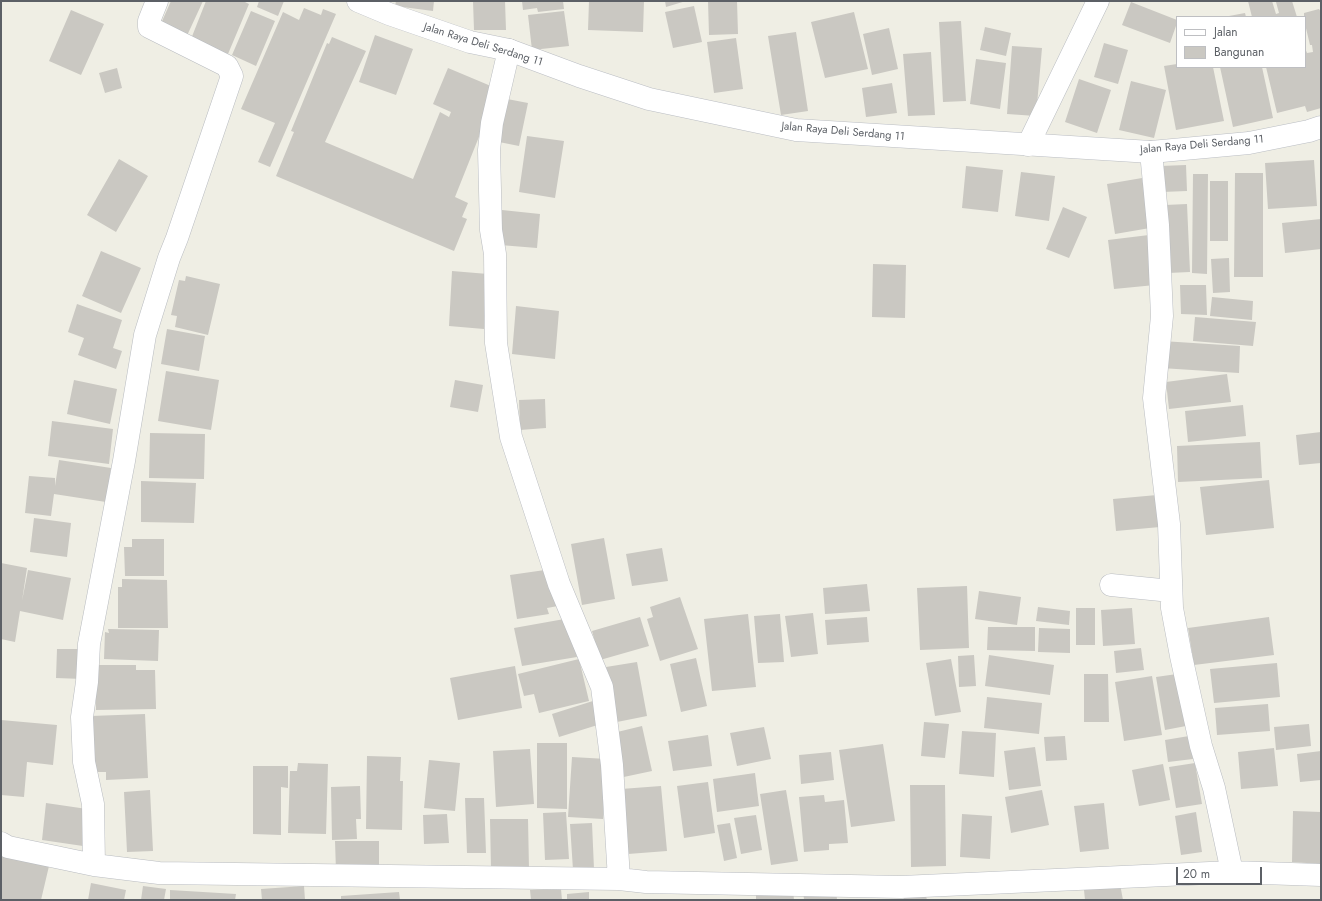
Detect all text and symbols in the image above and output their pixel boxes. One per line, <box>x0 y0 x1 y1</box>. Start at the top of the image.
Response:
legend <box>1176 16 1306 68</box>
street label: Jalan Raya Deli Serdang 11 <box>422 21 544 69</box>
text: Jalan <box>1214 23 1237 41</box>
text: Bangunan <box>1214 43 1264 61</box>
street label: Jalan Raya Deli Serdang 11 <box>781 120 905 144</box>
street label: Jalan Raya Deli Serdang 11 <box>1140 133 1264 157</box>
scale bar <box>1178 859 1264 885</box>
text: 20 m <box>1183 865 1210 883</box>

